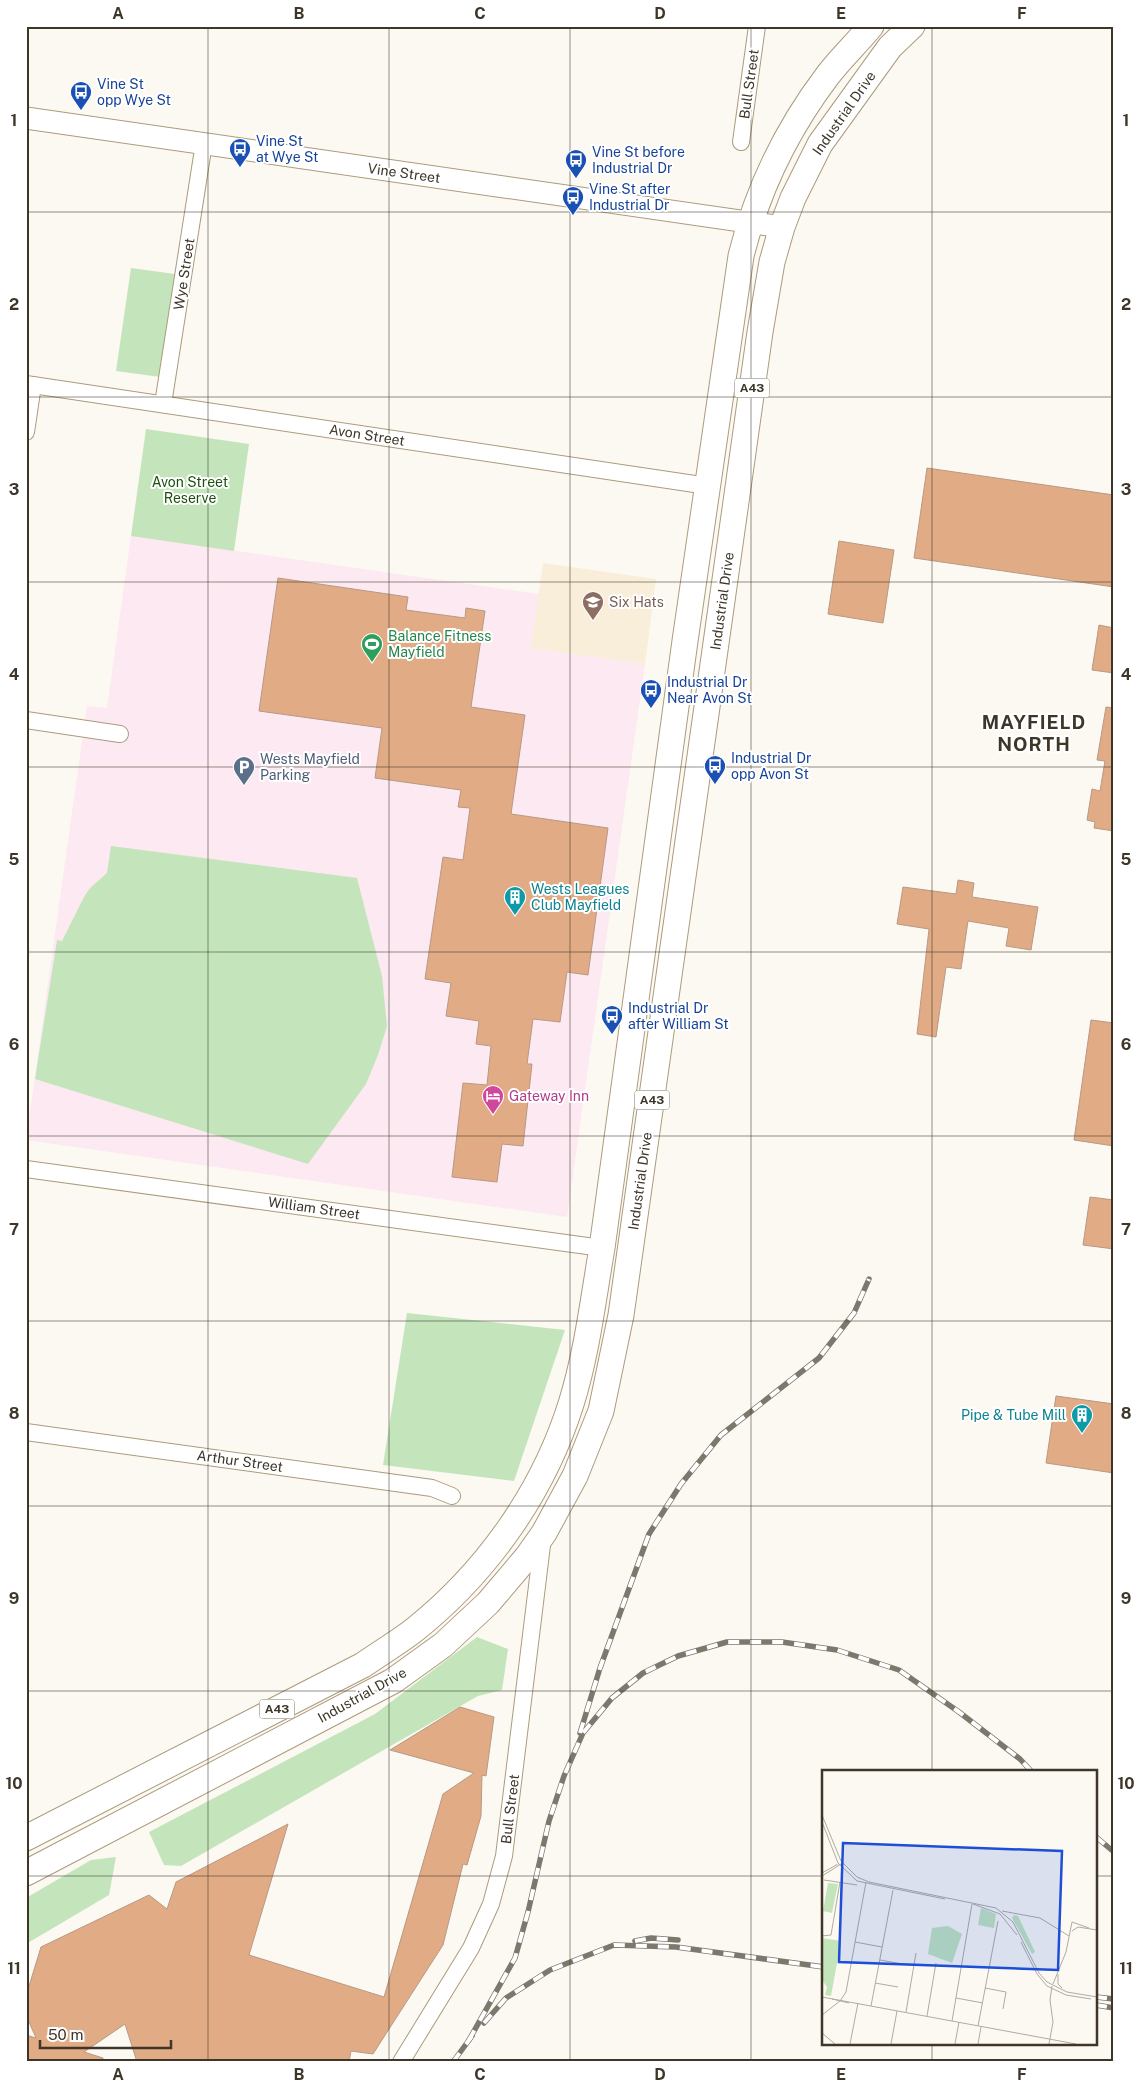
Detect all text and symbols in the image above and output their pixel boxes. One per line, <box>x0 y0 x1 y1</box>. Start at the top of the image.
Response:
text: A <box>112 4 124 23</box>
text: B <box>294 4 305 23</box>
text: C <box>474 4 486 23</box>
text: D <box>654 4 666 23</box>
text: E <box>836 4 846 23</box>
text: F <box>1017 4 1027 23</box>
street label: Bull Street <box>736 48 762 120</box>
street label: Industrial Drive <box>809 68 879 158</box>
place label: Vine St opp Wye St <box>97 76 171 108</box>
bus stop icon: Vine St opp Wye St <box>69 80 93 111</box>
text: 1 <box>11 111 17 130</box>
text: 1 <box>1123 111 1129 130</box>
place label: Vine St at Wye St <box>256 133 318 165</box>
bus stop icon: Vine St at Wye St <box>228 137 252 168</box>
place label: Vine St before Industrial Dr <box>592 144 685 176</box>
bus stop icon: Vine St before Industrial Dr <box>564 148 588 179</box>
street label: Vine Street <box>367 160 441 186</box>
place label: Vine St after Industrial Dr <box>589 181 671 213</box>
bus stop icon: Vine St after Industrial Dr <box>561 185 585 216</box>
street label: Wye Street <box>170 237 198 311</box>
text: 2 <box>9 295 19 314</box>
text: 2 <box>1121 295 1131 314</box>
road number: A43 <box>734 378 770 398</box>
street label: Avon Street <box>328 421 406 449</box>
park label: Avon Street Reserve <box>152 474 228 506</box>
text: 3 <box>9 480 19 499</box>
text: 3 <box>1121 480 1131 499</box>
street label: Industrial Drive <box>707 551 737 651</box>
school or university icon: Six Hats <box>581 590 605 621</box>
place label: Six Hats <box>609 594 664 610</box>
place label: Balance Fitness Mayfield <box>388 628 491 660</box>
sports icon: Balance Fitness Mayfield <box>360 632 384 663</box>
text: 4 <box>9 665 20 684</box>
text: 4 <box>1121 665 1132 684</box>
place label: Industrial Dr Near Avon St <box>667 674 752 706</box>
bus stop icon: Industrial Dr Near Avon St <box>639 678 663 709</box>
district label: MAYFIELD NORTH <box>982 711 1086 755</box>
place label: Industrial Dr opp Avon St <box>731 750 811 782</box>
place label: Wests Mayfield Parking <box>260 751 360 783</box>
bus stop icon: Industrial Dr opp Avon St <box>703 754 727 785</box>
parking icon: Wests Mayfield Parking <box>232 755 256 786</box>
text: 5 <box>9 850 20 869</box>
text: 5 <box>1121 850 1132 869</box>
place label: Wests Leagues Club Mayfield <box>531 881 629 913</box>
building icon: Wests Leagues Club Mayfield <box>503 885 527 916</box>
place label: Industrial Dr after William St <box>628 1000 729 1032</box>
bus stop icon: Industrial Dr after William St <box>600 1004 624 1035</box>
text: 6 <box>9 1035 19 1054</box>
text: 6 <box>1121 1035 1131 1054</box>
hotel icon: Gateway Inn <box>481 1084 505 1115</box>
place label: Gateway Inn <box>509 1088 589 1104</box>
road number: A43 <box>634 1090 670 1110</box>
street label: Industrial Drive <box>625 1131 655 1231</box>
street label: William Street <box>267 1194 361 1222</box>
text: 7 <box>9 1220 19 1239</box>
text: 7 <box>1121 1220 1131 1239</box>
building icon: Pipe & Tube Mill <box>1070 1403 1094 1434</box>
text: 8 <box>9 1404 20 1423</box>
text: 8 <box>1121 1404 1132 1423</box>
place label: Pipe & Tube Mill <box>961 1407 1066 1423</box>
street label: Arthur Street <box>196 1447 284 1475</box>
text: 9 <box>9 1589 19 1608</box>
text: 9 <box>1121 1589 1131 1608</box>
street label: Industrial Drive <box>315 1664 409 1726</box>
road number: A43 <box>260 1700 294 1718</box>
inset map <box>822 1770 1098 2046</box>
street label: Bull Street <box>498 1773 522 1845</box>
text: 10 <box>5 1774 23 1793</box>
text: 10 <box>1117 1774 1135 1793</box>
text: 11 <box>7 1959 21 1978</box>
text: 11 <box>1119 1959 1133 1978</box>
scale bar <box>40 2018 171 2050</box>
text: 50 m <box>48 2026 83 2043</box>
text: A <box>112 2065 124 2084</box>
text: B <box>294 2065 305 2084</box>
text: C <box>474 2065 486 2084</box>
text: D <box>654 2065 666 2084</box>
text: E <box>836 2065 846 2084</box>
text: F <box>1017 2065 1027 2084</box>

